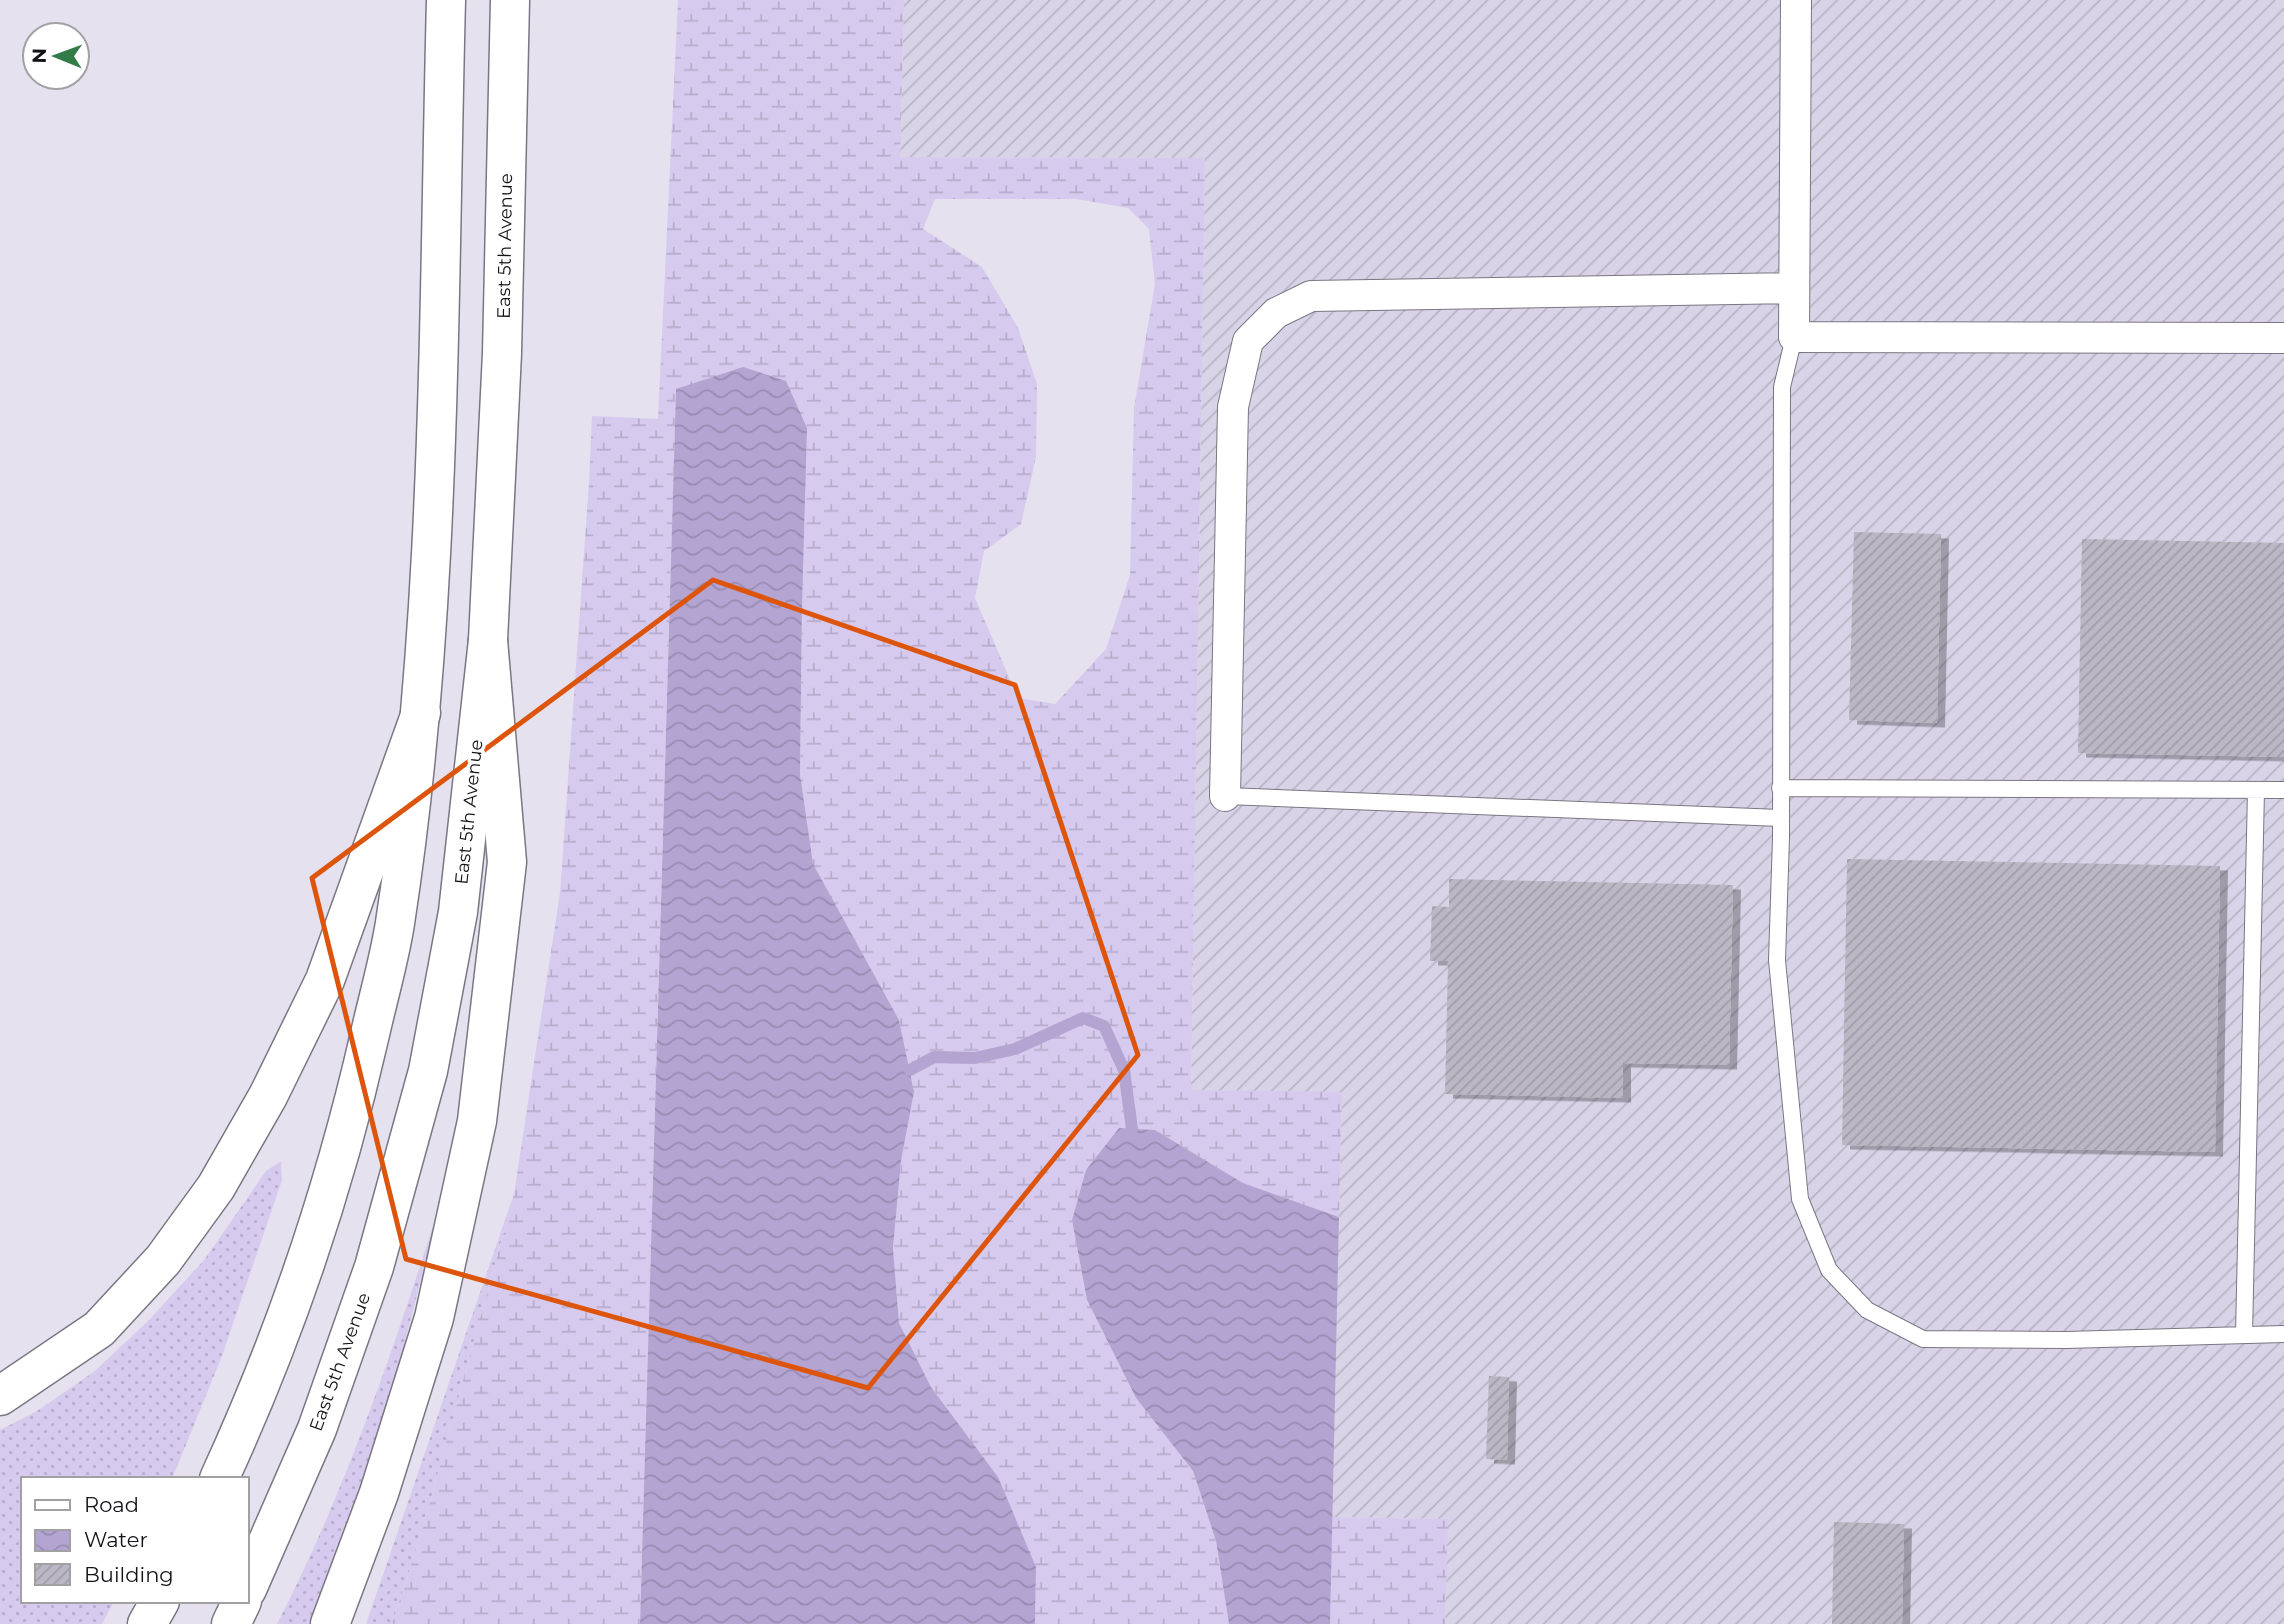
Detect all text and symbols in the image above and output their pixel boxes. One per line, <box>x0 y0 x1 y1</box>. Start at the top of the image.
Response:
north arrow <box>21 21 91 91</box>
text: N <box>28 48 51 64</box>
street label: East 5th Avenue <box>493 173 517 319</box>
street label: East 5th Avenue <box>450 738 488 886</box>
street label: East 5th Avenue <box>305 1290 375 1434</box>
legend <box>21 1477 248 1603</box>
text: Road <box>84 1492 139 1517</box>
text: Water <box>84 1527 148 1552</box>
text: Building <box>84 1562 174 1587</box>

